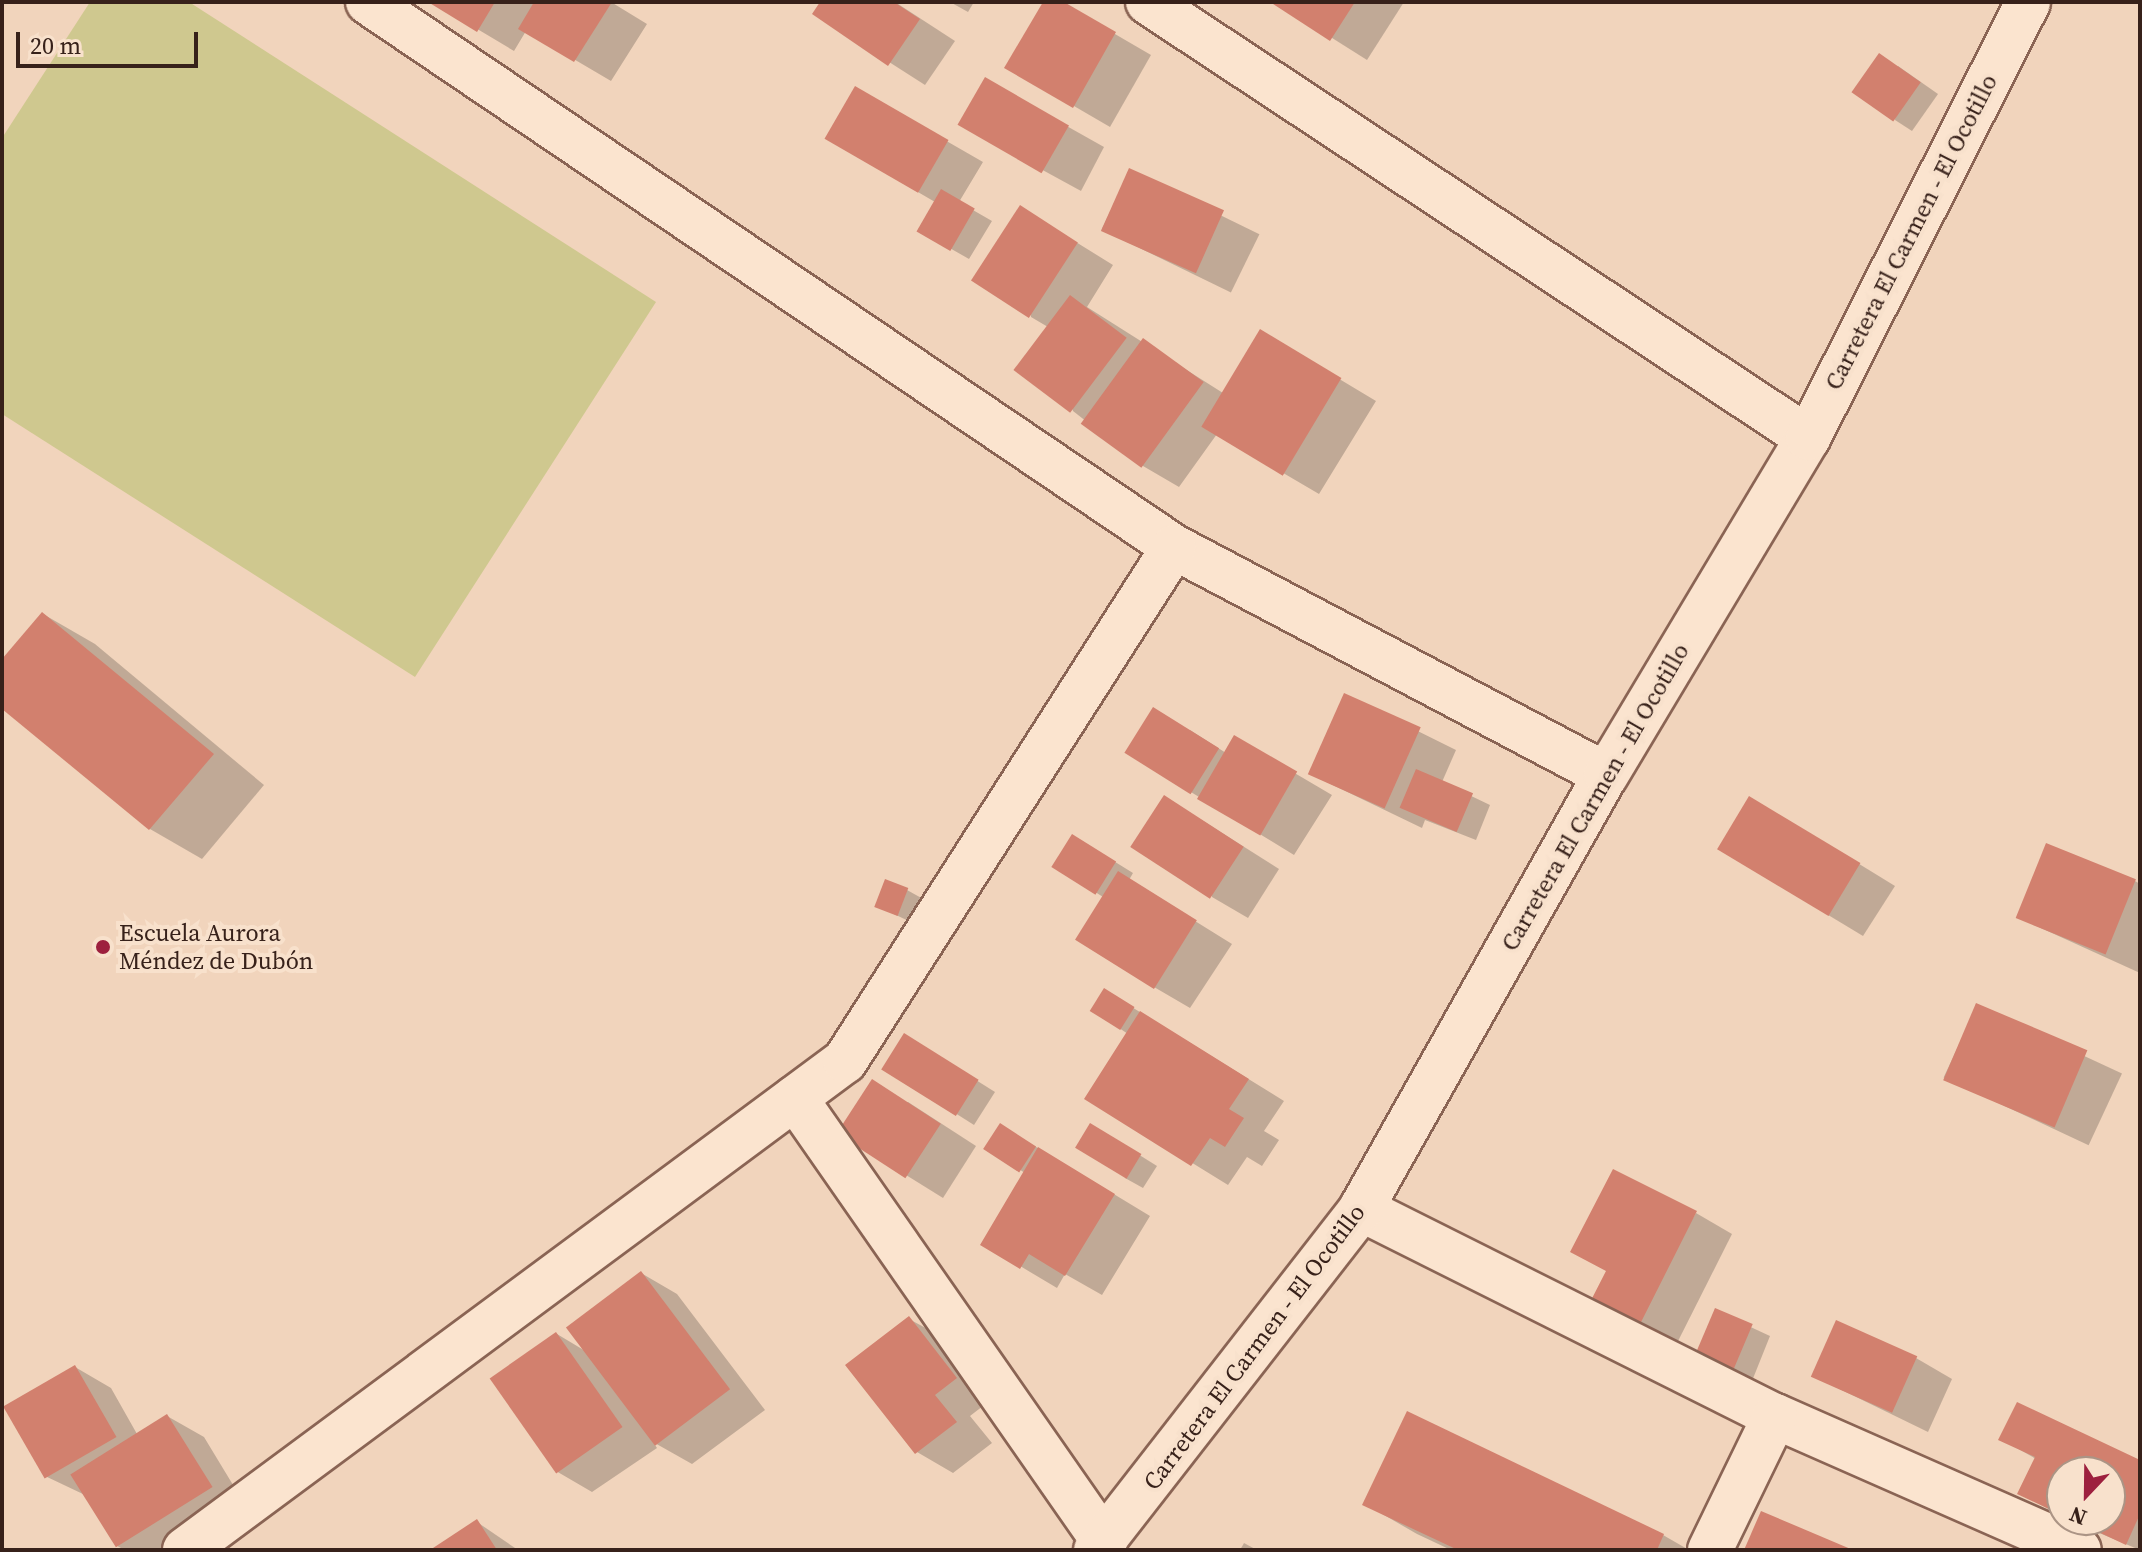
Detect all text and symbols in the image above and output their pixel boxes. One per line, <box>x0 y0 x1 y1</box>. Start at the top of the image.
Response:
scale bar <box>20 16 202 66</box>
text: 20 m <box>30 29 81 62</box>
street label: Carretera El Carmen - El Ocotillo <box>1819 69 2003 395</box>
street label: Carretera El Carmen - El Ocotillo <box>1495 638 1695 956</box>
place label: Escuela Aurora Méndez de Dubón <box>119 919 313 975</box>
marker: Escuela Aurora Méndez de Dubón <box>94 938 112 956</box>
street label: Carretera El Carmen - El Ocotillo <box>1137 1198 1371 1496</box>
north arrow <box>2046 1456 2126 1536</box>
text: N <box>2065 1499 2091 1533</box>

